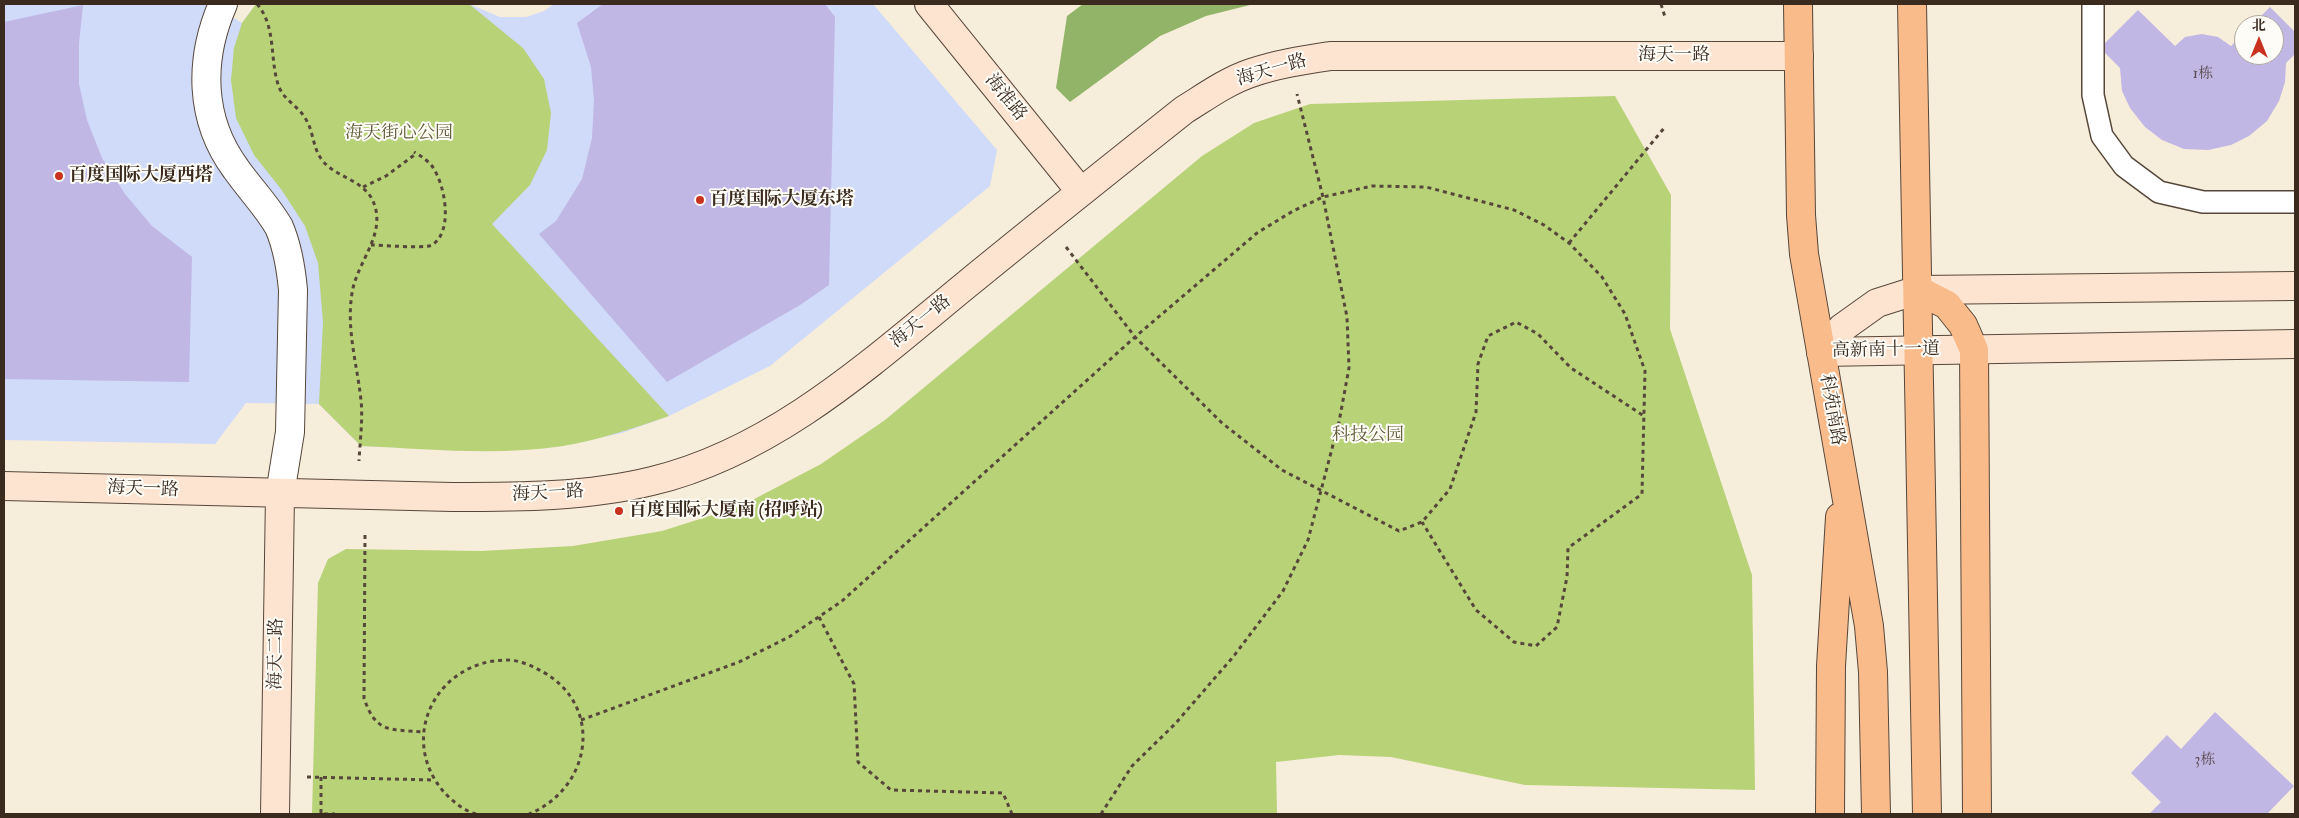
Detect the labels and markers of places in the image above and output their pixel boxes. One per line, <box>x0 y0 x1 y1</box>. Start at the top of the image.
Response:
place label: 百度国际大厦西塔 <box>69 165 213 187</box>
marker: 百度国际大厦西塔 <box>53 170 65 182</box>
place label: 百度国际大厦东塔 <box>710 189 854 211</box>
marker: 百度国际大厦东塔 <box>694 194 706 206</box>
place label: 百度国际大厦南 (招呼站) <box>629 500 823 522</box>
marker: 百度国际大厦南 (招呼站) <box>613 505 625 517</box>

